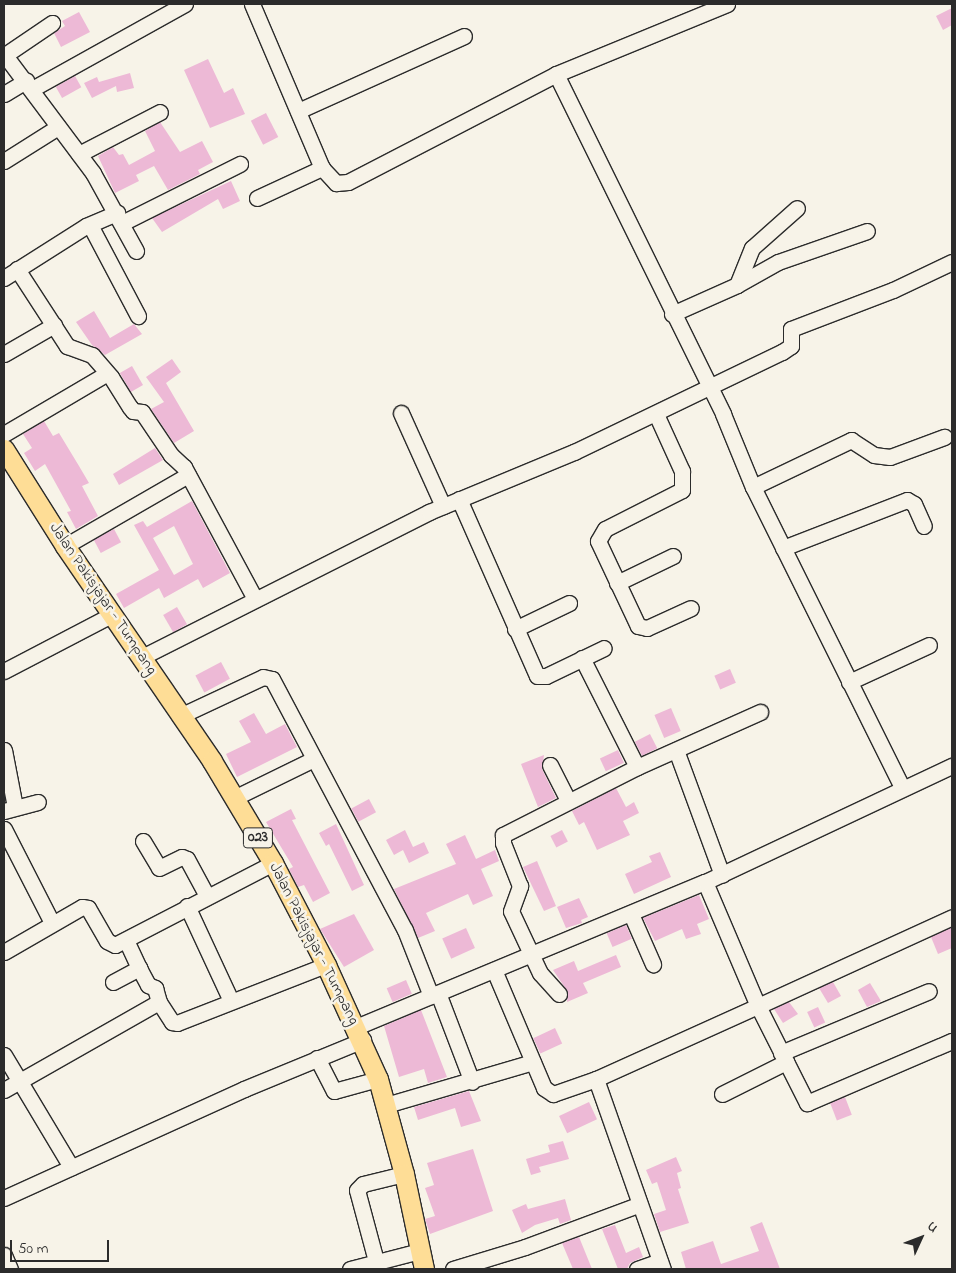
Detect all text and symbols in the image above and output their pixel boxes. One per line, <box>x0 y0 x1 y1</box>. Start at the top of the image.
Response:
street label: Jalan Pakisjajar - Tumpang <box>45 519 161 679</box>
road number: 023 <box>242 826 274 850</box>
street label: Jalan Pakisjajar - Tumpang <box>265 860 363 1028</box>
north arrow <box>896 1213 946 1263</box>
text: U <box>922 1217 943 1238</box>
scale bar <box>12 1230 111 1262</box>
text: 50 m <box>18 1238 48 1260</box>

